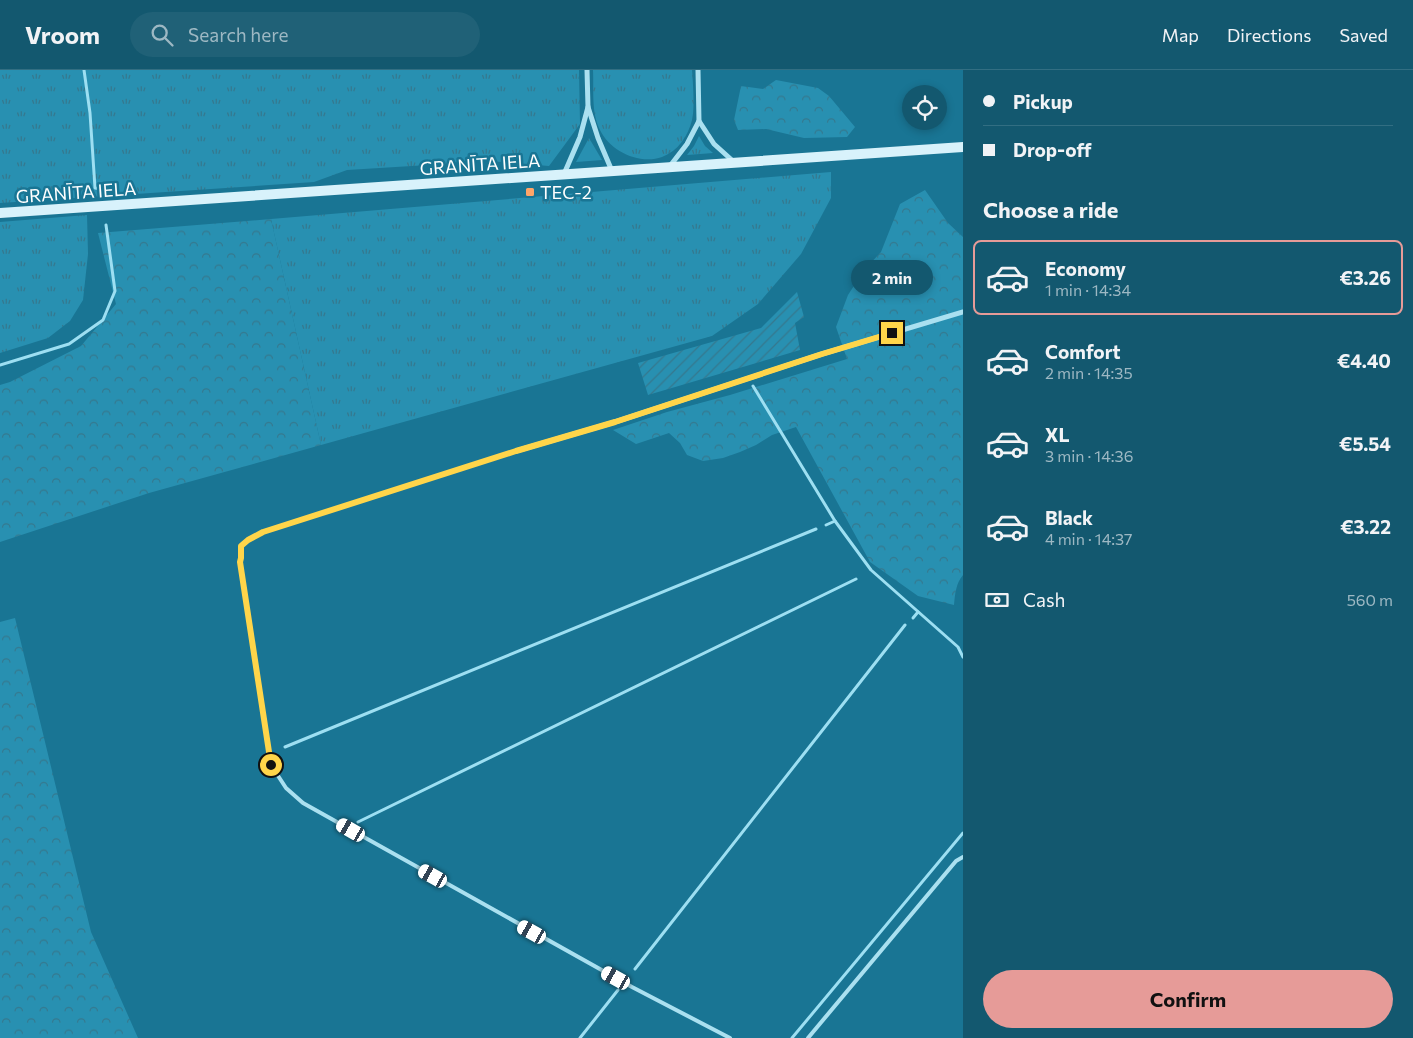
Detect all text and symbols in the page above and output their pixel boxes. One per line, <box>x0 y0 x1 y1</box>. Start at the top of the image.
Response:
search box <box>130 12 480 57</box>
text: Vroom <box>25 20 100 49</box>
icon: search <box>148 21 176 49</box>
text: Search here <box>188 23 289 46</box>
text: Map <box>1162 24 1199 46</box>
text: Directions <box>1227 24 1311 46</box>
text: Saved <box>1339 24 1388 46</box>
map controls <box>902 85 947 130</box>
button: locate <box>902 85 947 130</box>
text: Pickup <box>1013 90 1073 113</box>
text: Drop-off <box>1013 138 1092 161</box>
street label: GRANĪTA IELA <box>419 149 541 179</box>
street label: GRANĪTA IELA <box>15 177 137 207</box>
place label: TEC-2 <box>540 181 592 203</box>
marker: TEC-2 <box>524 186 536 198</box>
text: Choose a ride <box>983 196 1118 223</box>
icon: car <box>985 255 1030 300</box>
text: Economy <box>1045 257 1126 280</box>
callout: 2 min <box>851 260 933 296</box>
text: €3.26 <box>1339 266 1391 289</box>
text: 2 min <box>872 268 912 287</box>
text: 1 min · 14:34 <box>1045 280 1131 299</box>
route end <box>881 322 903 344</box>
icon: car <box>985 338 1030 383</box>
text: Comfort <box>1045 340 1121 363</box>
text: €4.40 <box>1337 349 1391 372</box>
text: 2 min · 14:35 <box>1045 363 1133 382</box>
icon: car <box>985 421 1030 466</box>
text: XL <box>1045 423 1070 446</box>
text: €5.54 <box>1339 432 1391 455</box>
text: 3 min · 14:36 <box>1045 446 1133 465</box>
icon: car <box>985 504 1030 549</box>
text: Black <box>1045 506 1093 529</box>
text: €3.22 <box>1340 515 1391 538</box>
text: 4 min · 14:37 <box>1045 529 1133 548</box>
icon: cash <box>983 586 1011 614</box>
text: Cash <box>1023 588 1065 611</box>
text: 560 m <box>1347 590 1393 609</box>
route start <box>260 754 282 776</box>
car <box>334 816 367 844</box>
car <box>416 862 449 890</box>
car <box>515 918 548 946</box>
car <box>599 964 632 992</box>
button: Confirm <box>983 970 1393 1028</box>

